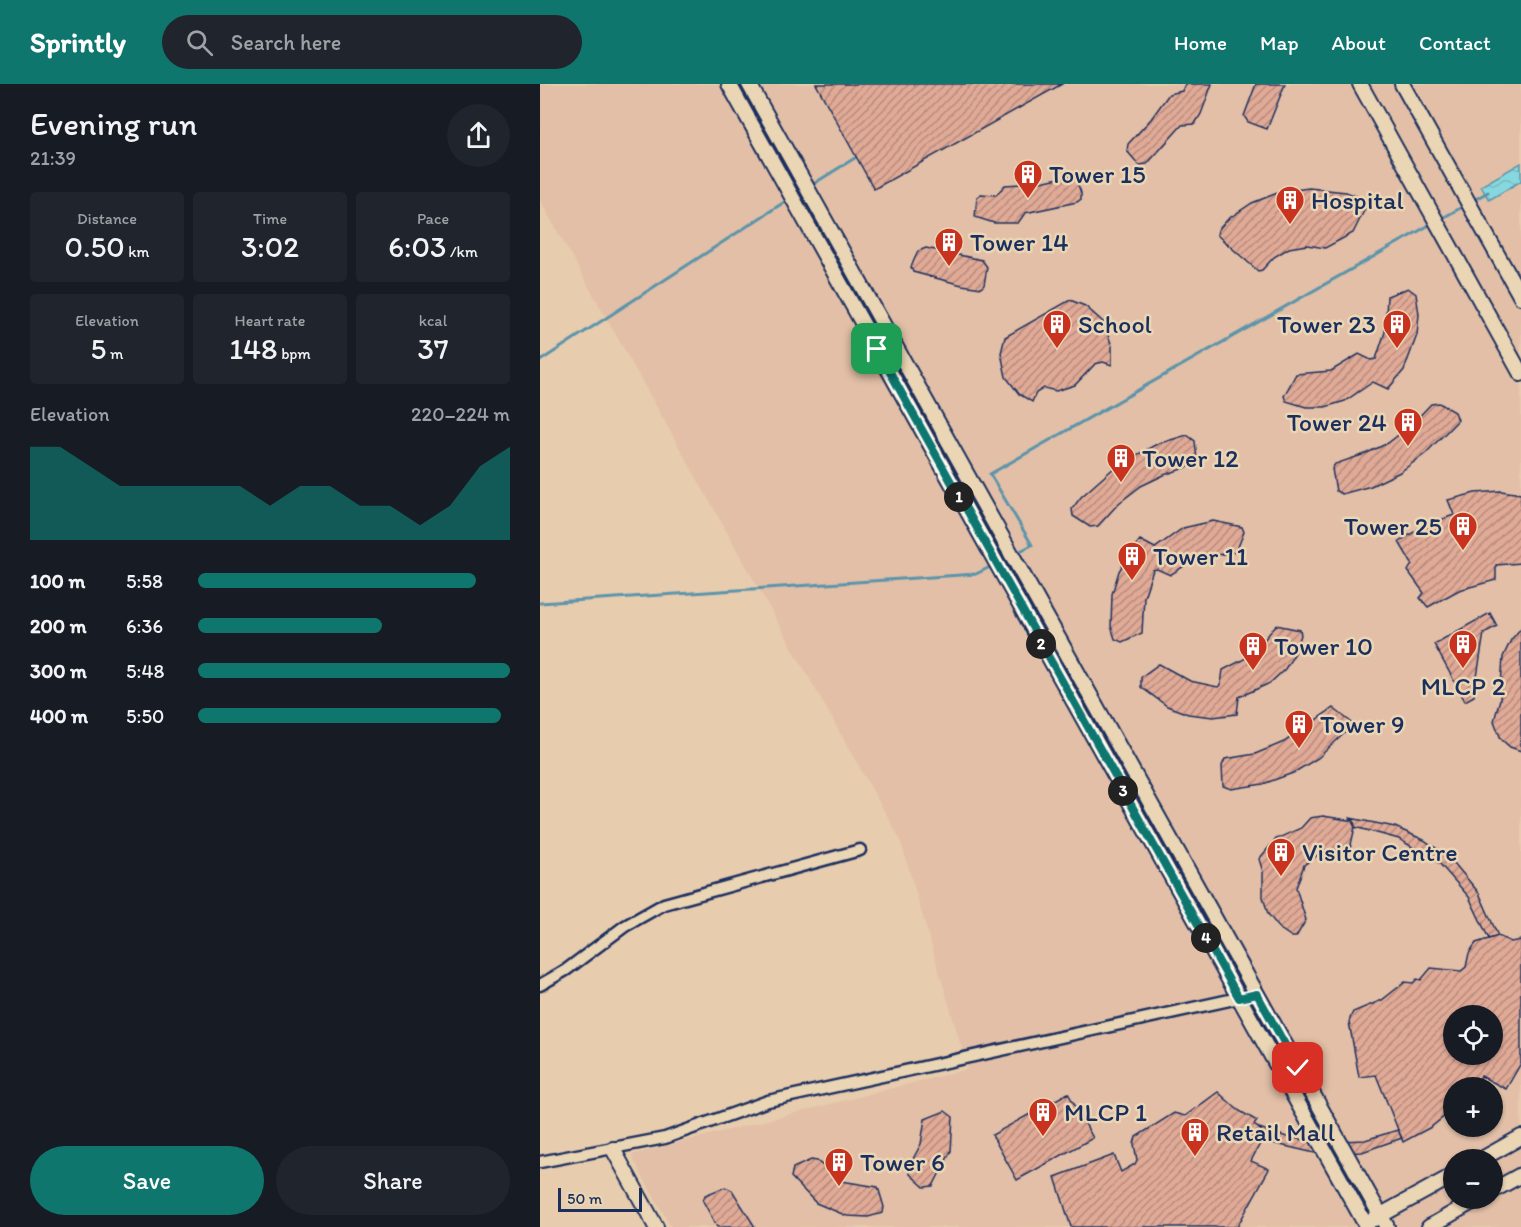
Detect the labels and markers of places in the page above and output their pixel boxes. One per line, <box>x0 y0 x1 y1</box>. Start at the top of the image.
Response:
building icon: Tower 15 <box>1012 158 1044 200</box>
place label: Tower 15 <box>1049 158 1146 190</box>
building icon: Hospital <box>1274 184 1306 226</box>
place label: Hospital <box>1311 184 1404 216</box>
building icon: Tower 14 <box>933 226 965 268</box>
place label: Tower 14 <box>970 226 1069 258</box>
building icon: School <box>1041 308 1073 350</box>
place label: School <box>1078 308 1152 340</box>
place label: Tower 23 <box>1277 308 1376 340</box>
building icon: Tower 23 <box>1381 308 1413 350</box>
pin <box>851 323 902 374</box>
place label: Tower 24 <box>1287 406 1387 438</box>
building icon: Tower 24 <box>1392 406 1424 448</box>
building icon: Tower 12 <box>1105 442 1137 484</box>
place label: Tower 12 <box>1142 442 1239 474</box>
pin: 1 <box>944 482 974 512</box>
place label: Tower 25 <box>1344 510 1442 542</box>
building icon: Tower 25 <box>1447 510 1479 552</box>
building icon: Tower 11 <box>1116 540 1148 582</box>
place label: Tower 11 <box>1153 540 1248 572</box>
building icon: MLCP 2 <box>1447 628 1479 670</box>
pin: 2 <box>1026 629 1056 659</box>
building icon: Tower 10 <box>1237 630 1269 672</box>
place label: Tower 10 <box>1274 630 1373 662</box>
place label: MLCP 2 <box>1421 670 1506 702</box>
building icon: Tower 9 <box>1283 708 1315 750</box>
place label: Tower 9 <box>1320 708 1405 740</box>
pin: 3 <box>1108 776 1138 806</box>
building icon: Visitor Centre <box>1265 836 1297 878</box>
place label: Visitor Centre <box>1302 836 1458 868</box>
pin: 4 <box>1191 923 1221 953</box>
pin <box>1272 1042 1323 1093</box>
building icon: MLCP 1 <box>1027 1096 1059 1138</box>
place label: MLCP 1 <box>1064 1096 1147 1128</box>
building icon: Retail Mall <box>1179 1116 1211 1158</box>
place label: Retail Mall <box>1216 1116 1335 1148</box>
building icon: Tower 6 <box>823 1146 855 1188</box>
place label: Tower 6 <box>860 1146 945 1178</box>

